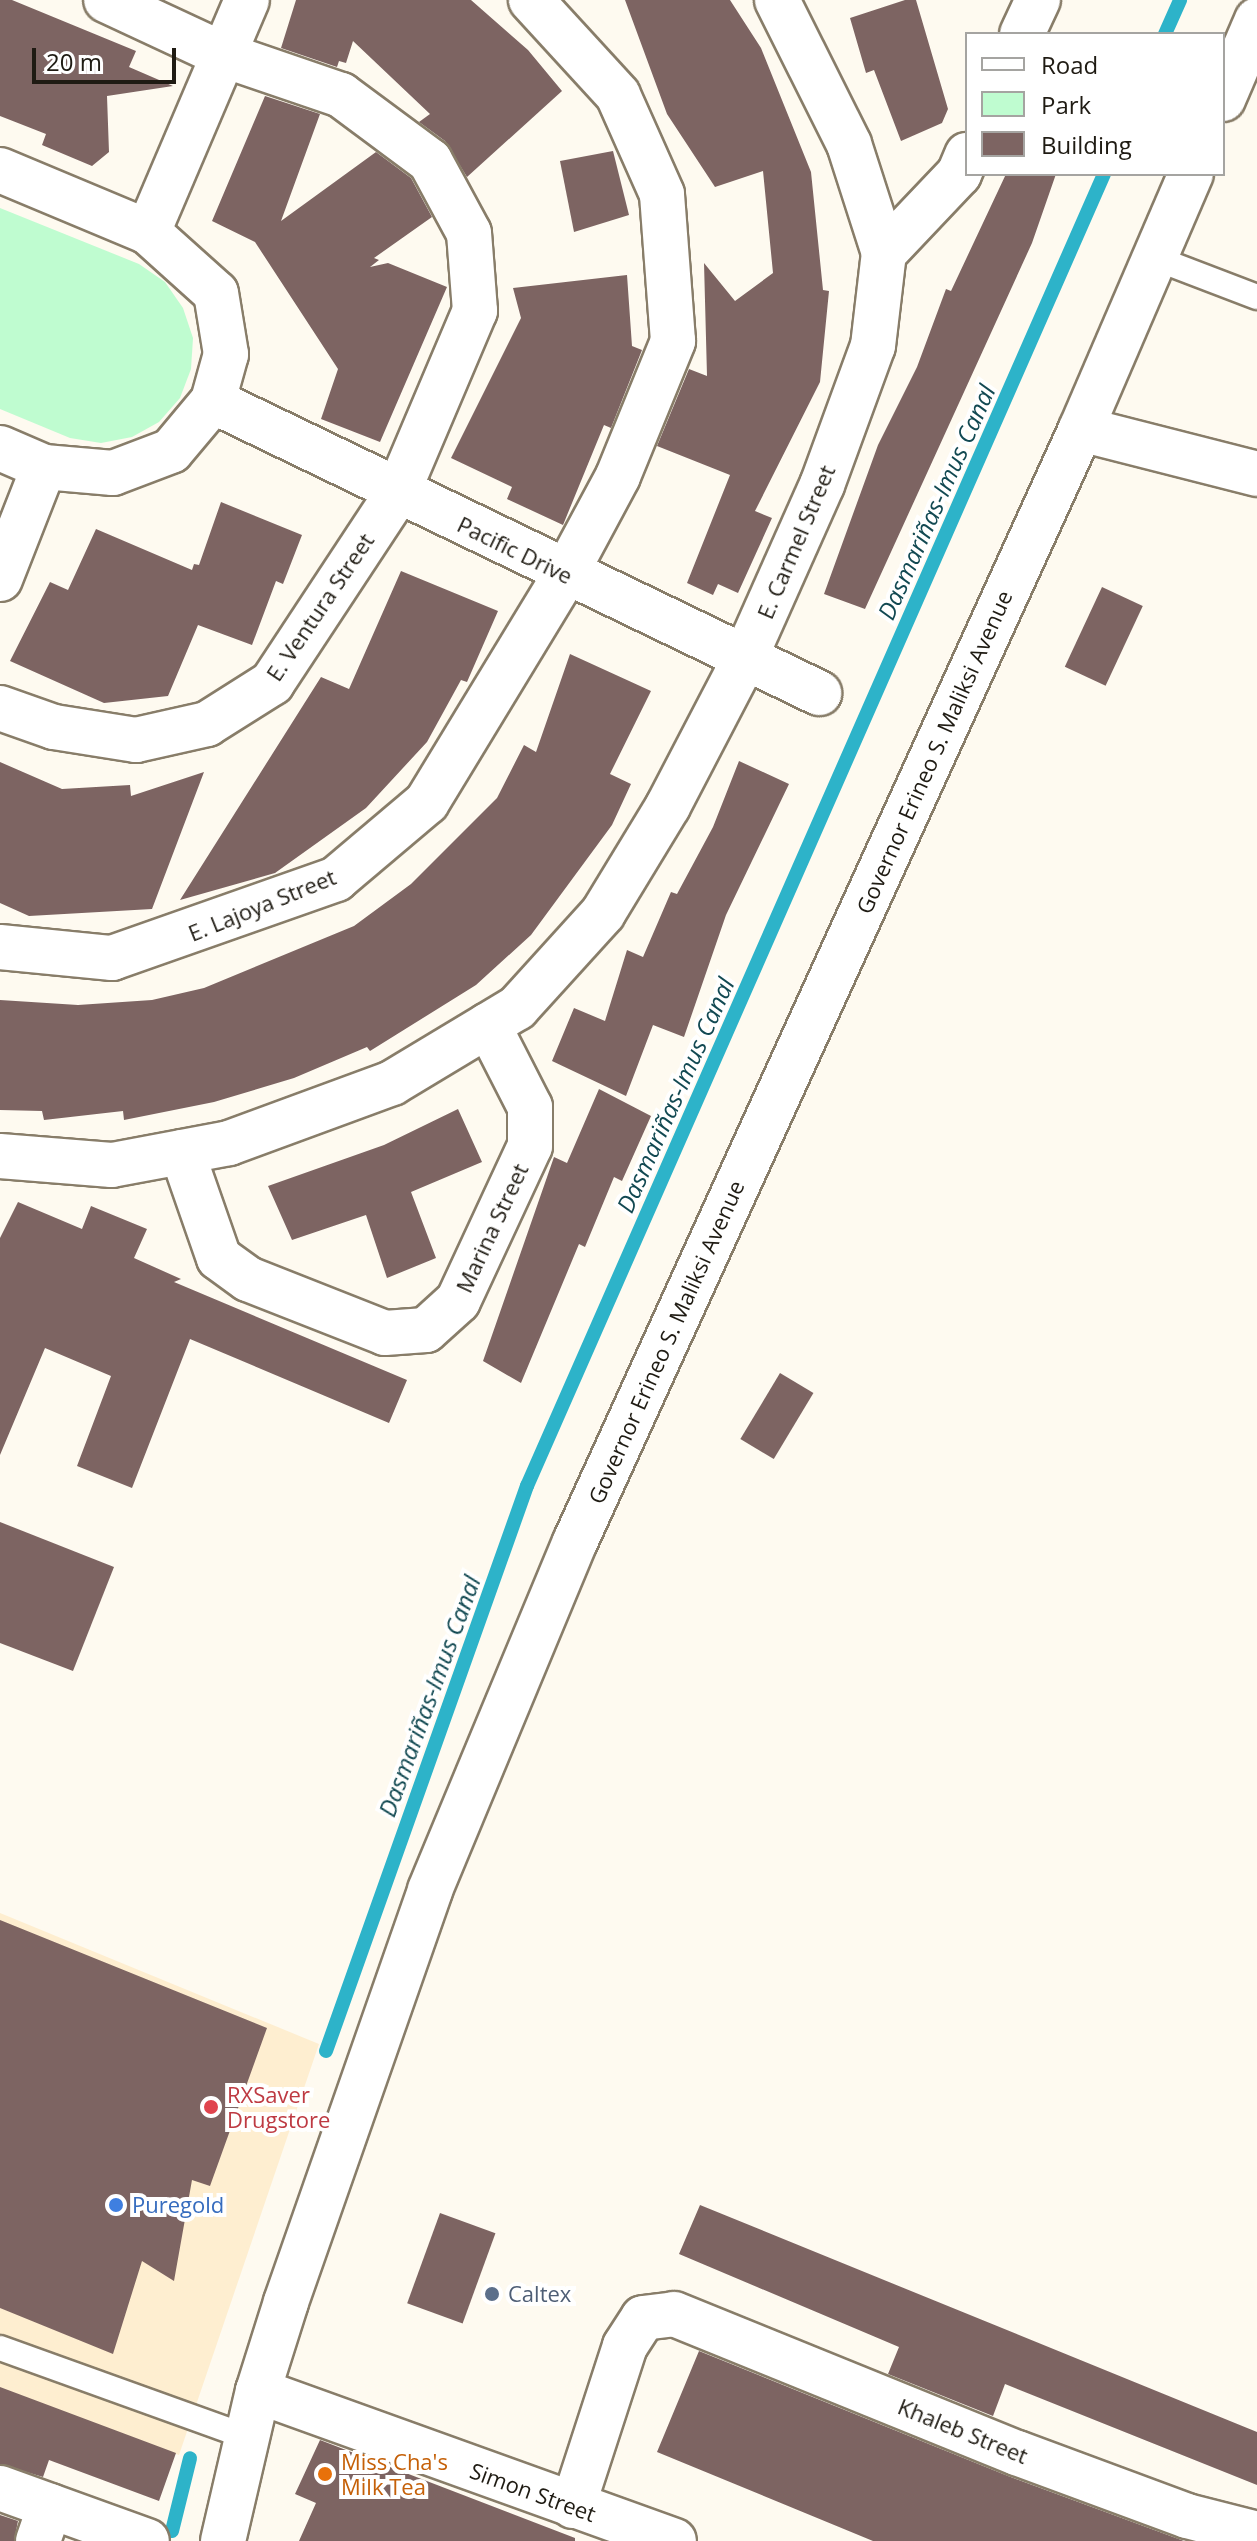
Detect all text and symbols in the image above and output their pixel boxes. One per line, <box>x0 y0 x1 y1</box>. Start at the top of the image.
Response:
scale bar <box>36 32 180 82</box>
legend <box>965 32 1225 176</box>
text: 20 m <box>46 45 102 78</box>
text: Road <box>1041 48 1098 81</box>
text: Park <box>1041 88 1091 121</box>
text: Building <box>1041 128 1132 161</box>
water label: Dasmariñas-Imus Canal <box>871 380 1001 624</box>
street label: E. Carmel Street <box>752 461 840 623</box>
street label: Pacific Drive <box>453 511 577 589</box>
street label: E. Ventura Street <box>261 528 379 686</box>
street label: Governor Erineo S. Maliksi Avenue <box>851 586 1017 918</box>
street label: E. Lajoya Street <box>184 863 340 947</box>
water label: Dasmariñas-Imus Canal <box>610 973 740 1217</box>
street label: Marina Street <box>451 1159 533 1297</box>
street label: Governor Erineo S. Maliksi Avenue <box>583 1176 749 1508</box>
water label: Dasmariñas-Imus Canal <box>372 1572 486 1820</box>
place label: RXSaver Drugstore <box>227 2081 330 2132</box>
marker: RXSaver Drugstore <box>202 2098 220 2116</box>
place label: Puregold <box>132 2192 224 2218</box>
marker: Puregold <box>107 2196 125 2214</box>
place label: Caltex <box>508 2281 571 2307</box>
marker: Caltex <box>483 2285 501 2303</box>
street label: Khaleb Street <box>894 2393 1032 2469</box>
place label: Miss Cha's Milk Tea <box>341 2448 448 2500</box>
street label: Simon Street <box>467 2457 599 2527</box>
marker: Miss Cha's Milk Tea <box>316 2465 334 2483</box>

